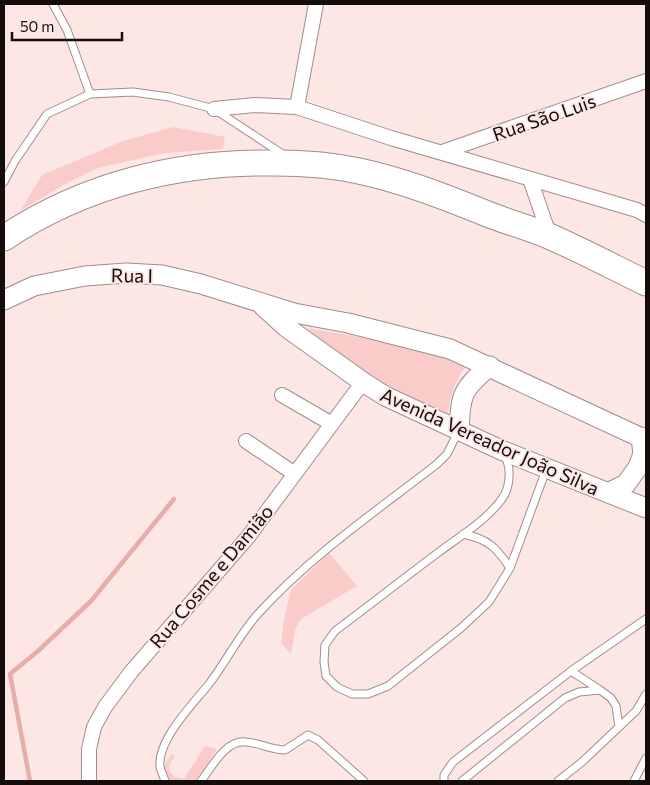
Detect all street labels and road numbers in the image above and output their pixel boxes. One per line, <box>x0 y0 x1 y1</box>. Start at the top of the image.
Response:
street label: Rua São Luis <box>489 89 599 145</box>
street label: Rua I <box>111 263 153 287</box>
street label: Avenida Vereador João Silva <box>377 382 603 500</box>
street label: Rua Cosme e Damião <box>144 500 278 652</box>

